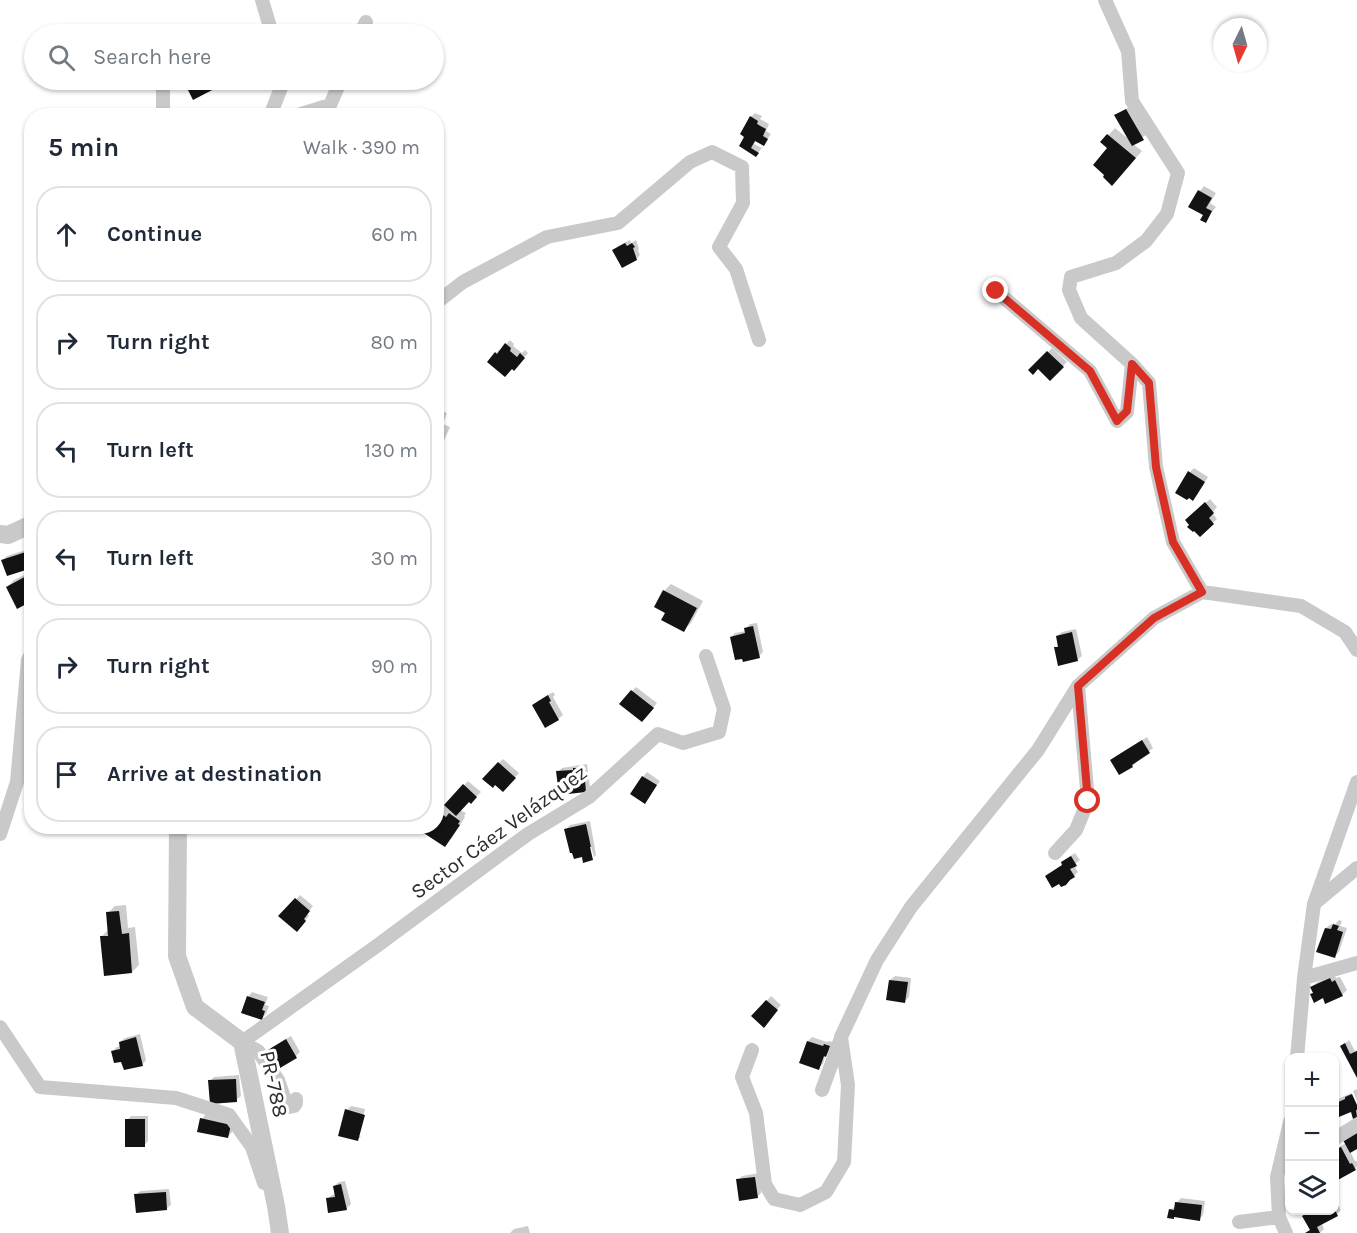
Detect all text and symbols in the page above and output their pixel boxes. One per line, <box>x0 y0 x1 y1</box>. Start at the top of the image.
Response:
north arrow <box>1213 18 1267 72</box>
search box <box>24 24 444 90</box>
icon: search <box>45 41 78 74</box>
text: Search here <box>93 44 211 70</box>
text: 5 min <box>48 132 119 163</box>
text: Walk · 390 m <box>303 136 420 159</box>
icon: ahead <box>50 218 83 251</box>
text: Continue <box>107 221 202 247</box>
text: 60 m <box>371 223 418 246</box>
route end <box>982 277 1008 303</box>
icon: right <box>50 326 83 359</box>
text: Turn right <box>107 329 210 355</box>
text: 80 m <box>370 331 418 354</box>
icon: left <box>50 434 83 467</box>
text: Turn left <box>107 437 194 463</box>
text: 130 m <box>364 439 418 462</box>
icon: left <box>50 542 83 575</box>
text: Turn left <box>107 545 194 571</box>
text: 30 m <box>371 547 418 570</box>
icon: right <box>50 650 83 683</box>
text: Turn right <box>107 653 210 679</box>
text: 90 m <box>371 655 418 678</box>
icon: arrive <box>50 758 83 791</box>
street label: Sector Cáez Velázquez <box>406 760 592 904</box>
text: Arrive at destination <box>107 761 322 787</box>
route start <box>1074 787 1100 813</box>
street label: PR-788 <box>255 1049 293 1119</box>
map controls <box>1285 1053 1339 1215</box>
button: + <box>1285 1053 1339 1107</box>
button: − <box>1285 1107 1339 1161</box>
button: layers <box>1285 1161 1339 1215</box>

